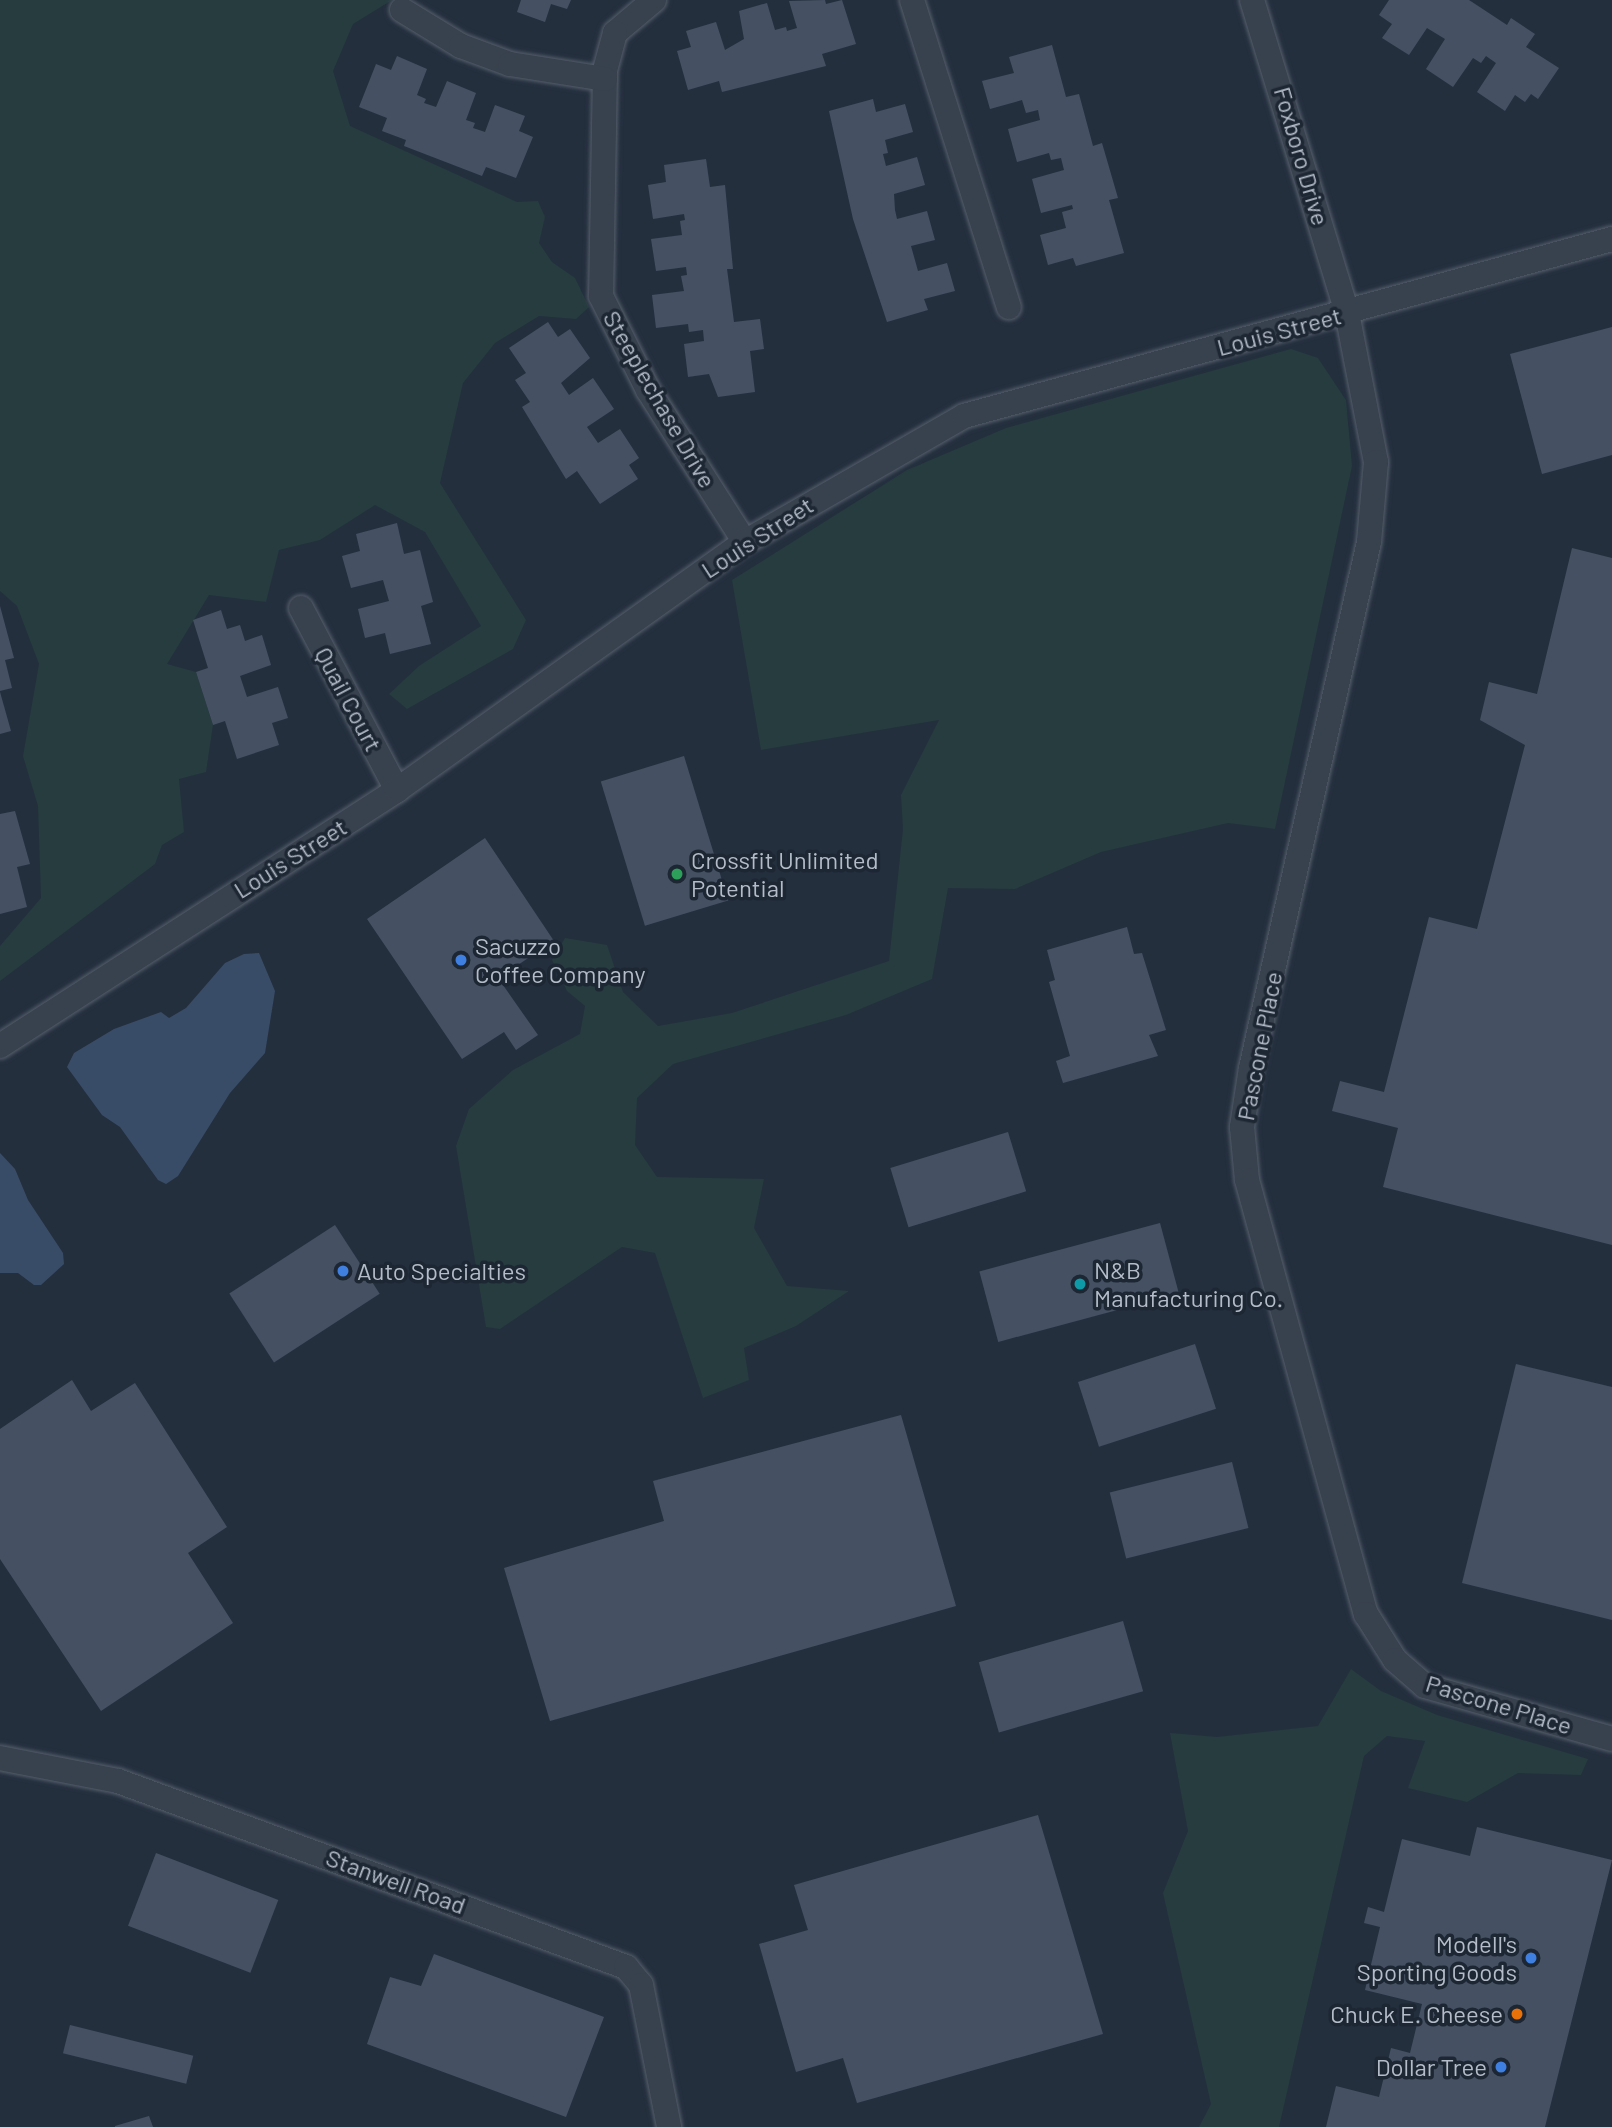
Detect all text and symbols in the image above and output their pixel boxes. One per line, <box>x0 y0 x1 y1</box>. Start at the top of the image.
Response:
street label: Foxboro Drive <box>1268 83 1336 229</box>
street label: Louis Street <box>1214 301 1344 361</box>
street label: Steeplechase Drive <box>598 305 722 493</box>
street label: Louis Street <box>696 490 818 584</box>
street label: Quail Court <box>310 642 388 756</box>
street label: Louis Street <box>228 812 352 904</box>
place label: Crossfit Unlimited Potential <box>691 846 879 902</box>
marker: Crossfit Unlimited Potential <box>669 866 685 882</box>
place label: Sacuzzo Coffee Company <box>475 932 646 988</box>
marker: Sacuzzo Coffee Company <box>453 952 469 968</box>
street label: Pascone Place <box>1230 969 1288 1123</box>
place label: N&B Manufacturing Co. <box>1094 1256 1283 1312</box>
place label: Auto Specialties <box>357 1257 526 1285</box>
marker: Auto Specialties <box>335 1263 351 1279</box>
marker: N&B Manufacturing Co. <box>1072 1276 1088 1292</box>
street label: Pascone Place <box>1423 1668 1575 1740</box>
street label: Stanwell Road <box>322 1842 470 1920</box>
place label: Modell's Sporting Goods <box>1357 1930 1517 1986</box>
marker: Modell's Sporting Goods <box>1523 1950 1539 1966</box>
place label: Chuck E. Cheese <box>1330 2000 1503 2028</box>
marker: Chuck E. Cheese <box>1509 2006 1525 2022</box>
place label: Dollar Tree <box>1376 2053 1487 2081</box>
marker: Dollar Tree <box>1493 2059 1509 2075</box>

